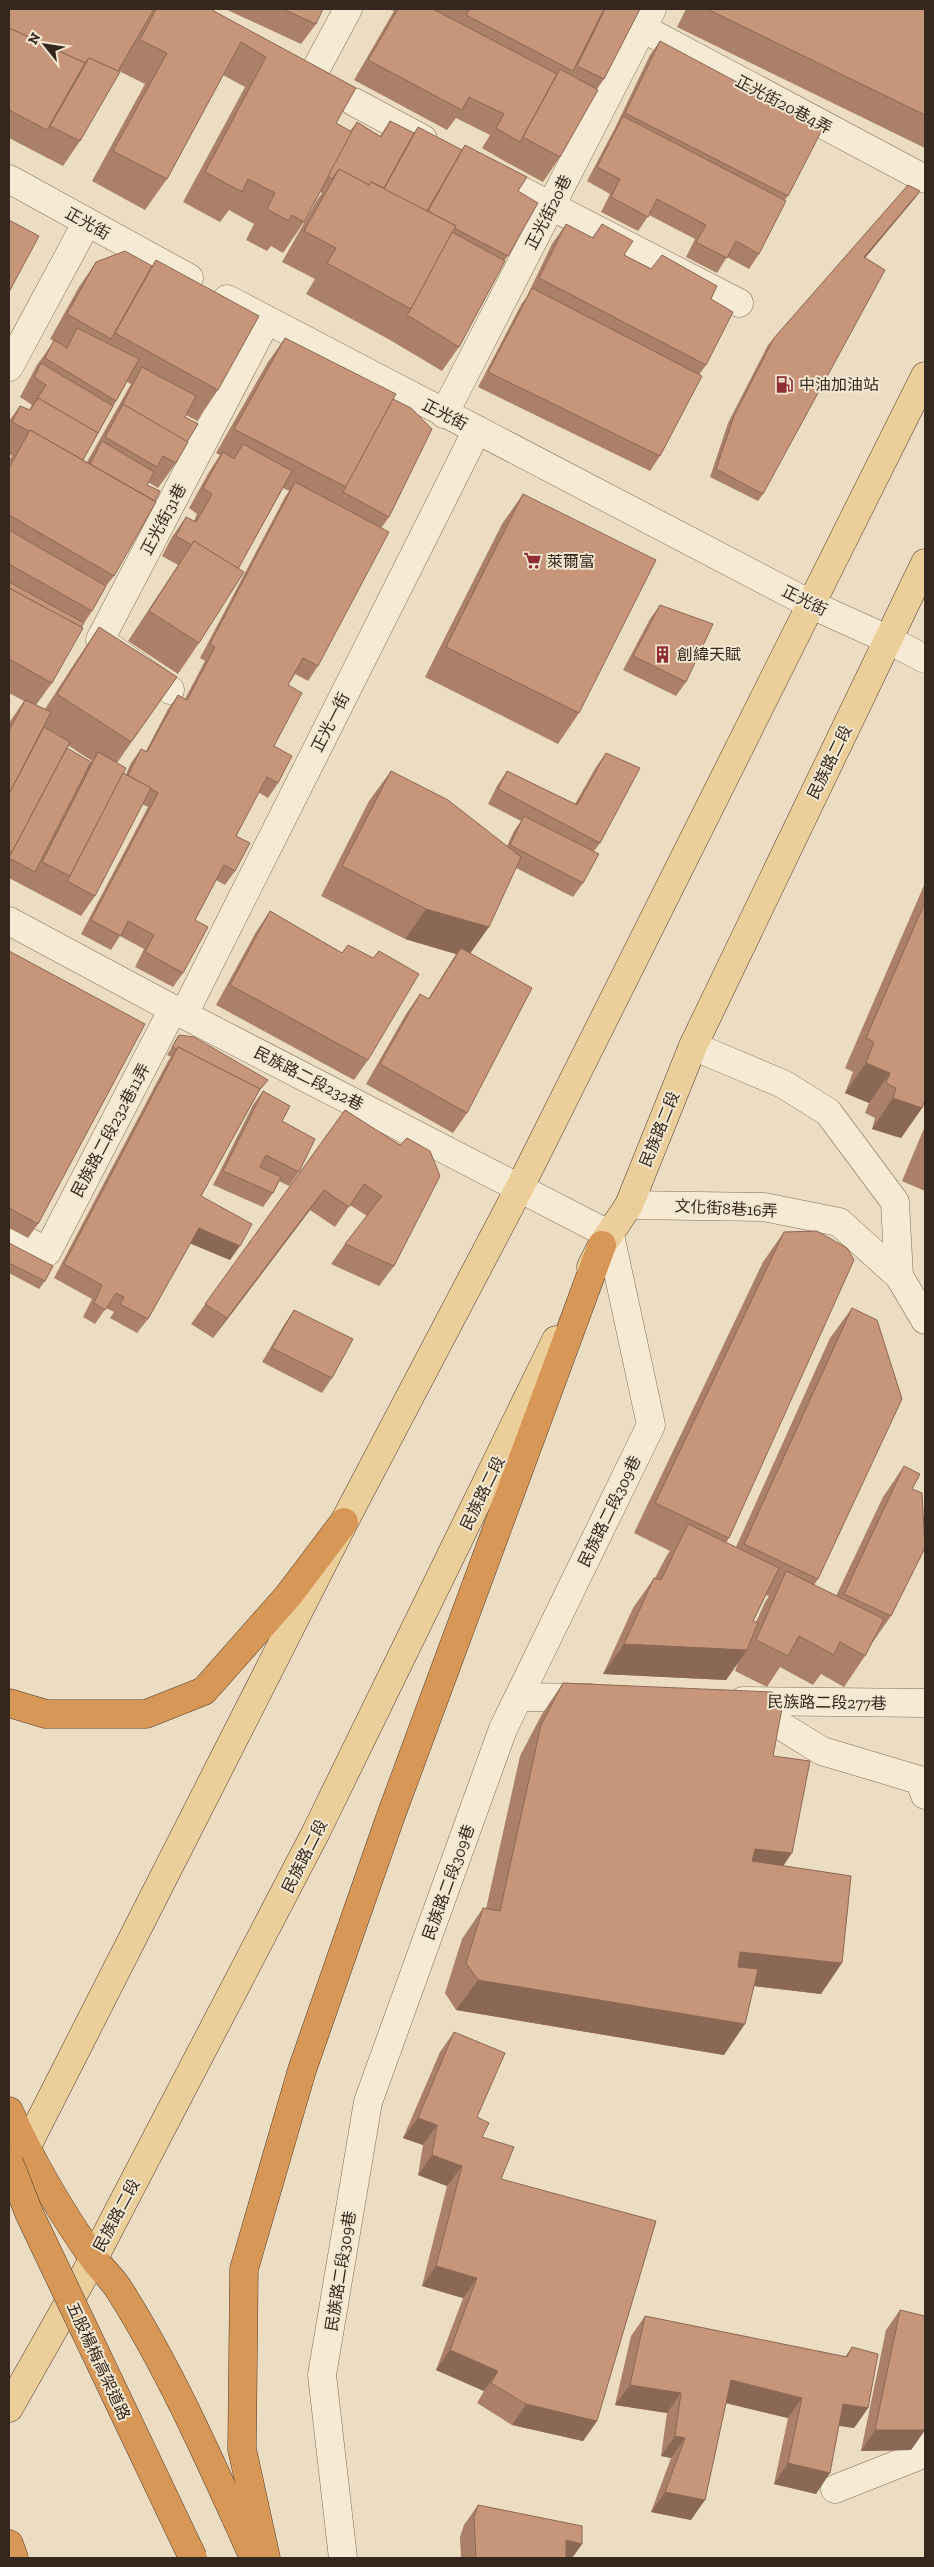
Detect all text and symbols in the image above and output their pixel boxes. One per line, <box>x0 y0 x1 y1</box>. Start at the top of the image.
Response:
north arrow <box>20 20 70 70</box>
text: N <box>24 30 44 48</box>
street label: 正光街20巷4弄 <box>732 71 835 138</box>
street label: 正光街20巷 <box>521 172 575 253</box>
street label: 正光街 <box>62 203 113 243</box>
fuel station icon: 中油加油站 <box>775 374 795 394</box>
place label: 中油加油站 <box>799 375 879 394</box>
street label: 正光街 <box>419 395 470 434</box>
street label: 正光街31巷 <box>137 480 190 558</box>
supermarket icon: 萊爾富 <box>523 551 543 571</box>
place label: 萊爾富 <box>547 552 595 571</box>
street label: 正光街 <box>779 581 831 620</box>
building icon: 創緯天賦 <box>653 644 673 664</box>
place label: 創緯天賦 <box>677 645 741 664</box>
street label: 正光一街 <box>307 689 353 755</box>
street label: 民族路二段 <box>803 722 856 802</box>
street label: 民族路二段232巷 <box>251 1043 367 1114</box>
street label: 民族路二段232巷11弄 <box>67 1060 154 1200</box>
street label: 民族路二段 <box>636 1089 683 1170</box>
street label: 文化街8巷16弄 <box>674 1196 778 1221</box>
street label: 民族路二段309巷 <box>574 1452 645 1570</box>
street label: 民族路二段 <box>456 1453 509 1533</box>
street label: 民族路二段277巷 <box>767 1692 887 1713</box>
street label: 民族路二段 <box>278 1816 331 1896</box>
street label: 民族路二段309巷 <box>419 1822 478 1943</box>
street label: 民族路二段 <box>89 2175 144 2255</box>
street label: 民族路二段309巷 <box>322 2210 359 2333</box>
street label: 五股楊梅高架道路 <box>63 2299 134 2423</box>

